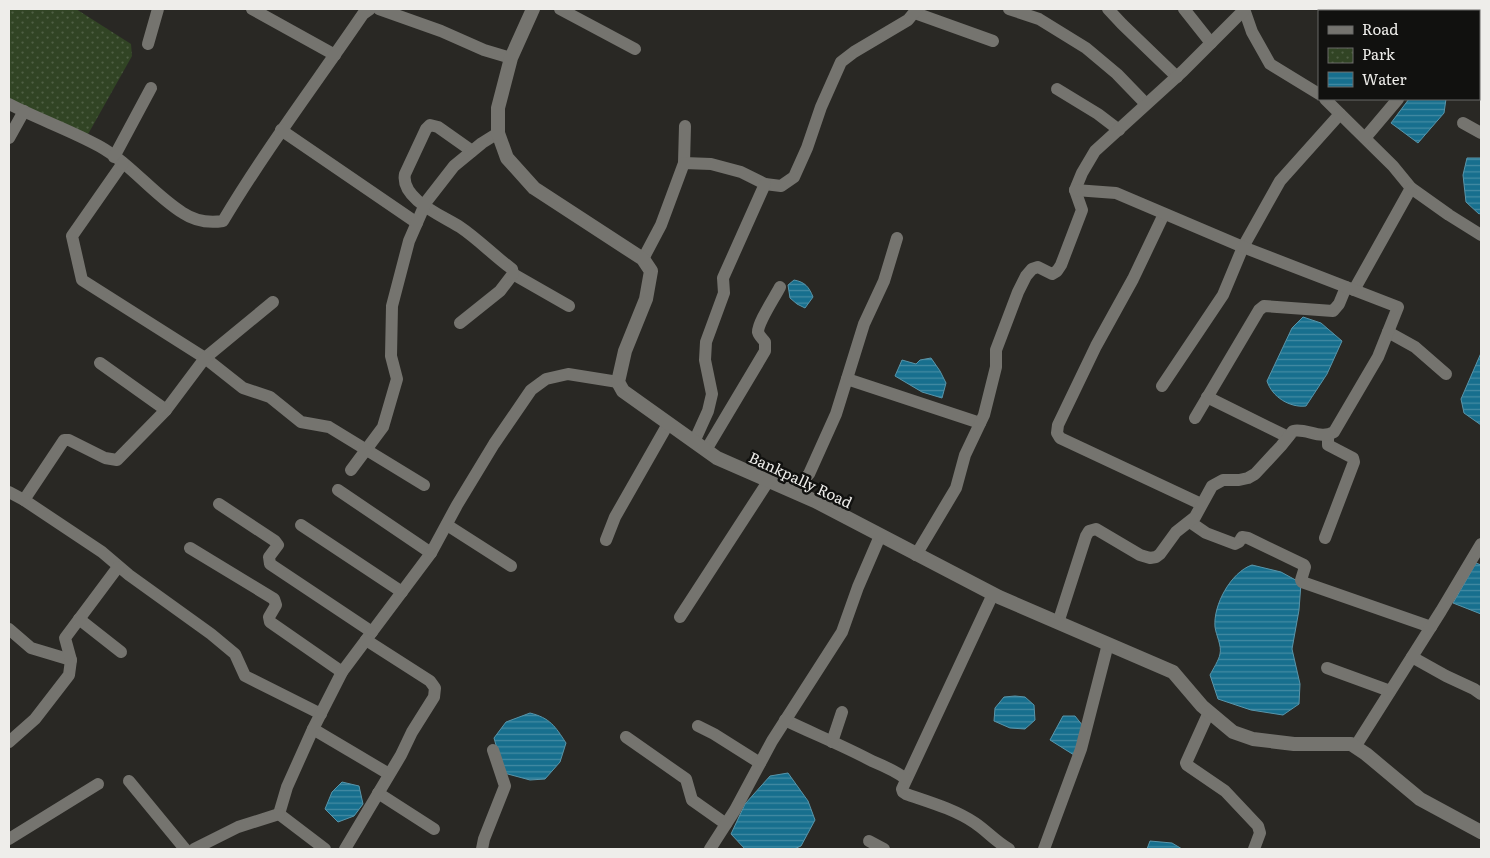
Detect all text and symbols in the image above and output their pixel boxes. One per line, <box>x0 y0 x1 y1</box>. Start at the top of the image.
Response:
legend <box>1318 10 1480 100</box>
text: Road <box>1362 17 1398 40</box>
text: Park <box>1362 42 1396 65</box>
text: Water <box>1362 67 1407 90</box>
street label: Bankpally Road <box>745 445 857 513</box>

